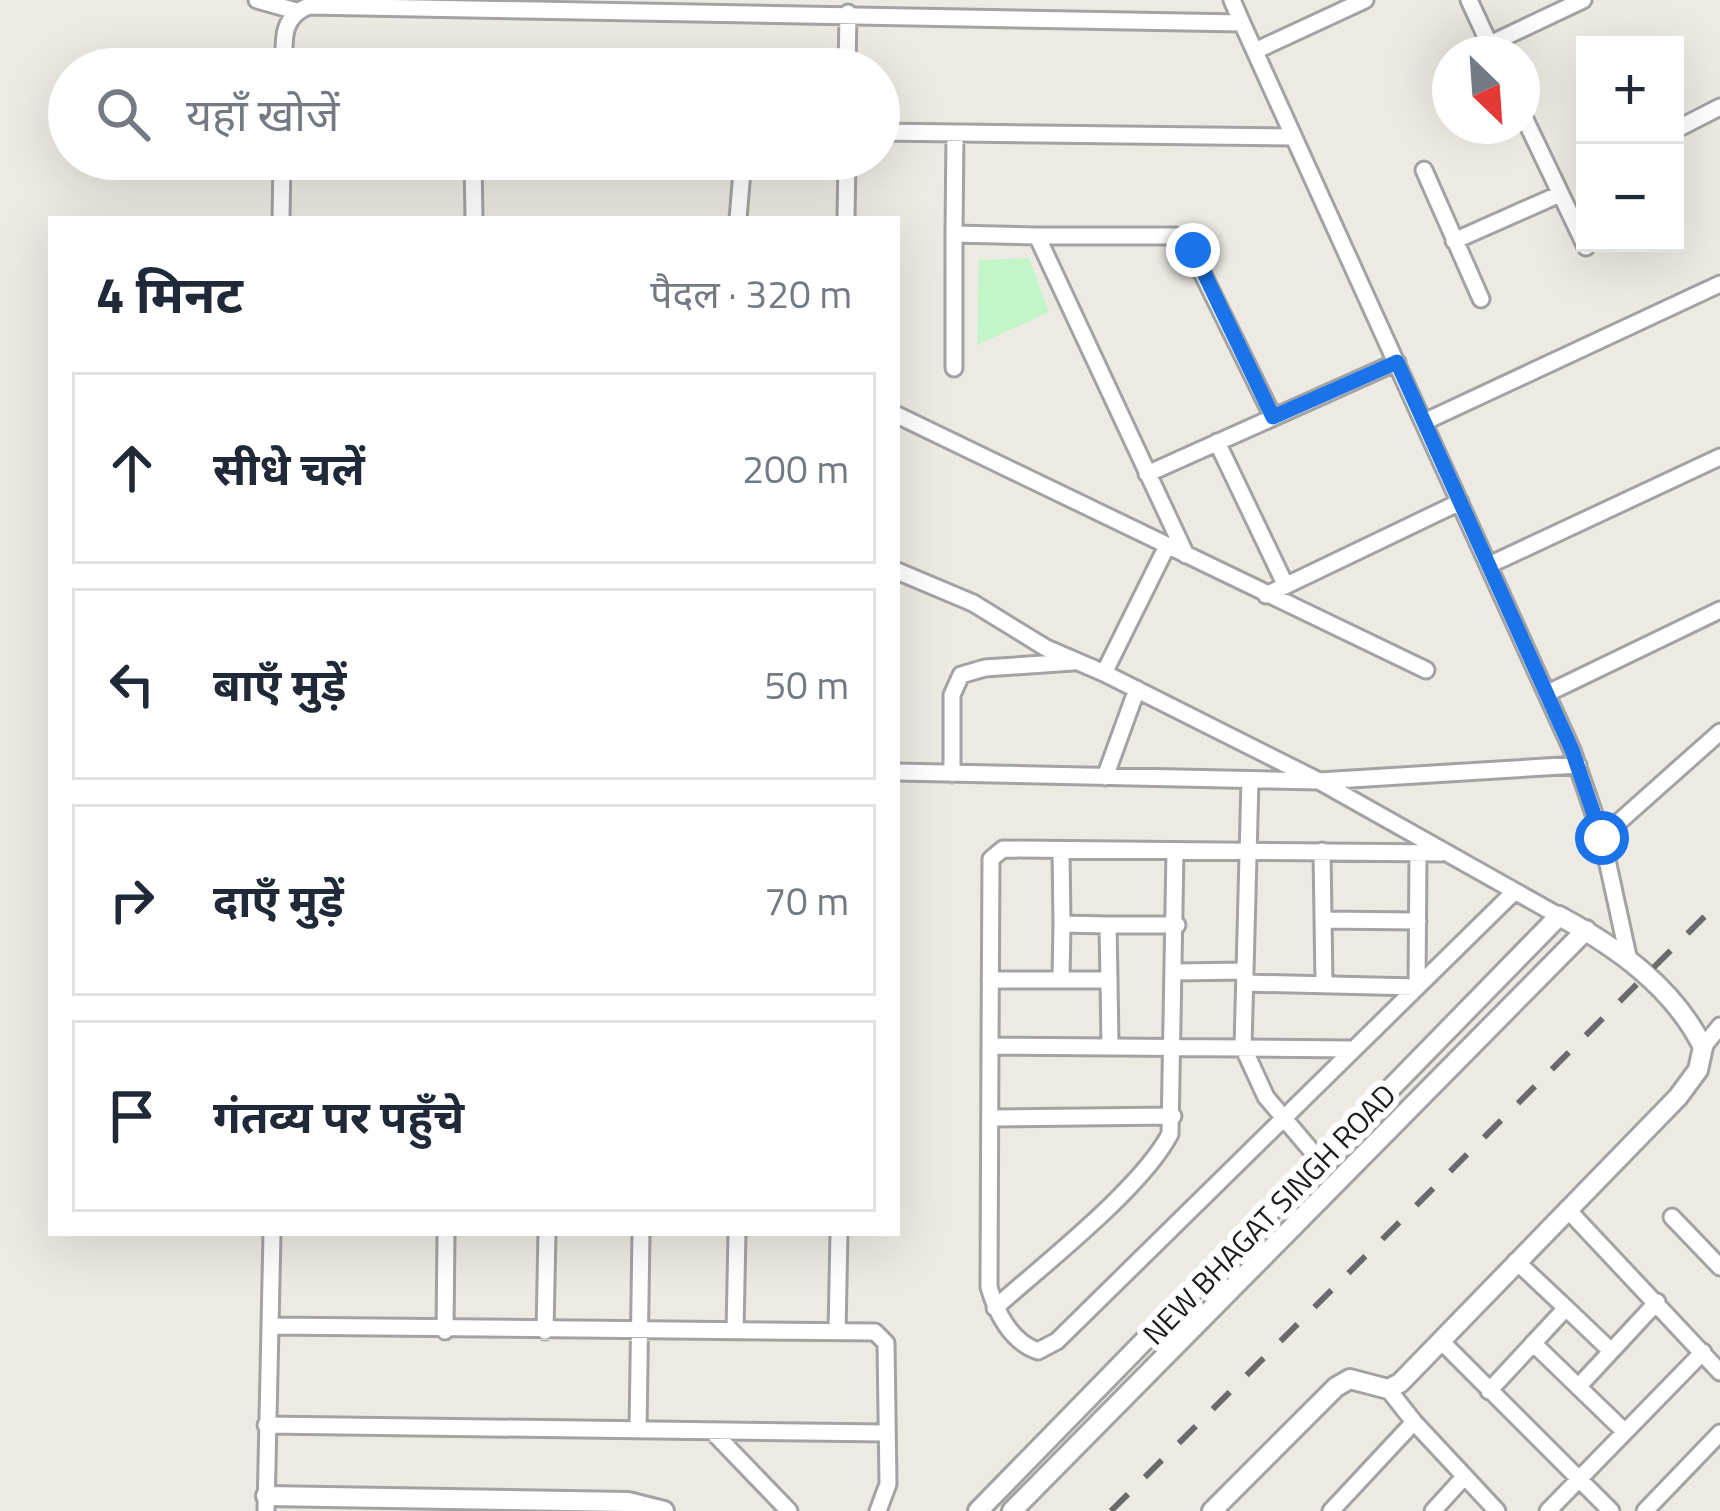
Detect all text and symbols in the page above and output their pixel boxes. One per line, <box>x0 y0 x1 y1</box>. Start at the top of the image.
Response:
north arrow <box>1432 36 1540 144</box>
map controls <box>1576 36 1684 252</box>
button: + <box>1576 36 1684 144</box>
search box <box>48 48 900 180</box>
text: यहाँ खोजें <box>186 80 339 148</box>
icon: search <box>90 81 156 147</box>
button: − <box>1576 144 1684 252</box>
route end <box>1166 223 1220 277</box>
text: 4 मिनट <box>96 255 243 333</box>
text: पैदल · 320 m <box>650 264 852 323</box>
text: सीधे चलें <box>213 434 365 502</box>
icon: ahead <box>99 435 165 501</box>
text: 200 m <box>742 439 849 498</box>
text: बाएँ मुड़ें <box>213 650 346 718</box>
icon: left <box>99 651 165 717</box>
text: 50 m <box>764 655 849 714</box>
route start <box>1575 811 1629 865</box>
text: दाएँ मुड़ें <box>213 866 344 934</box>
icon: right <box>99 867 165 933</box>
text: 70 m <box>764 871 849 930</box>
street label: NEW BHAGAT SINGH ROAD <box>1132 1073 1406 1355</box>
text: गंतव्य पर पहुँचे <box>213 1082 464 1150</box>
icon: arrive <box>99 1083 165 1149</box>

